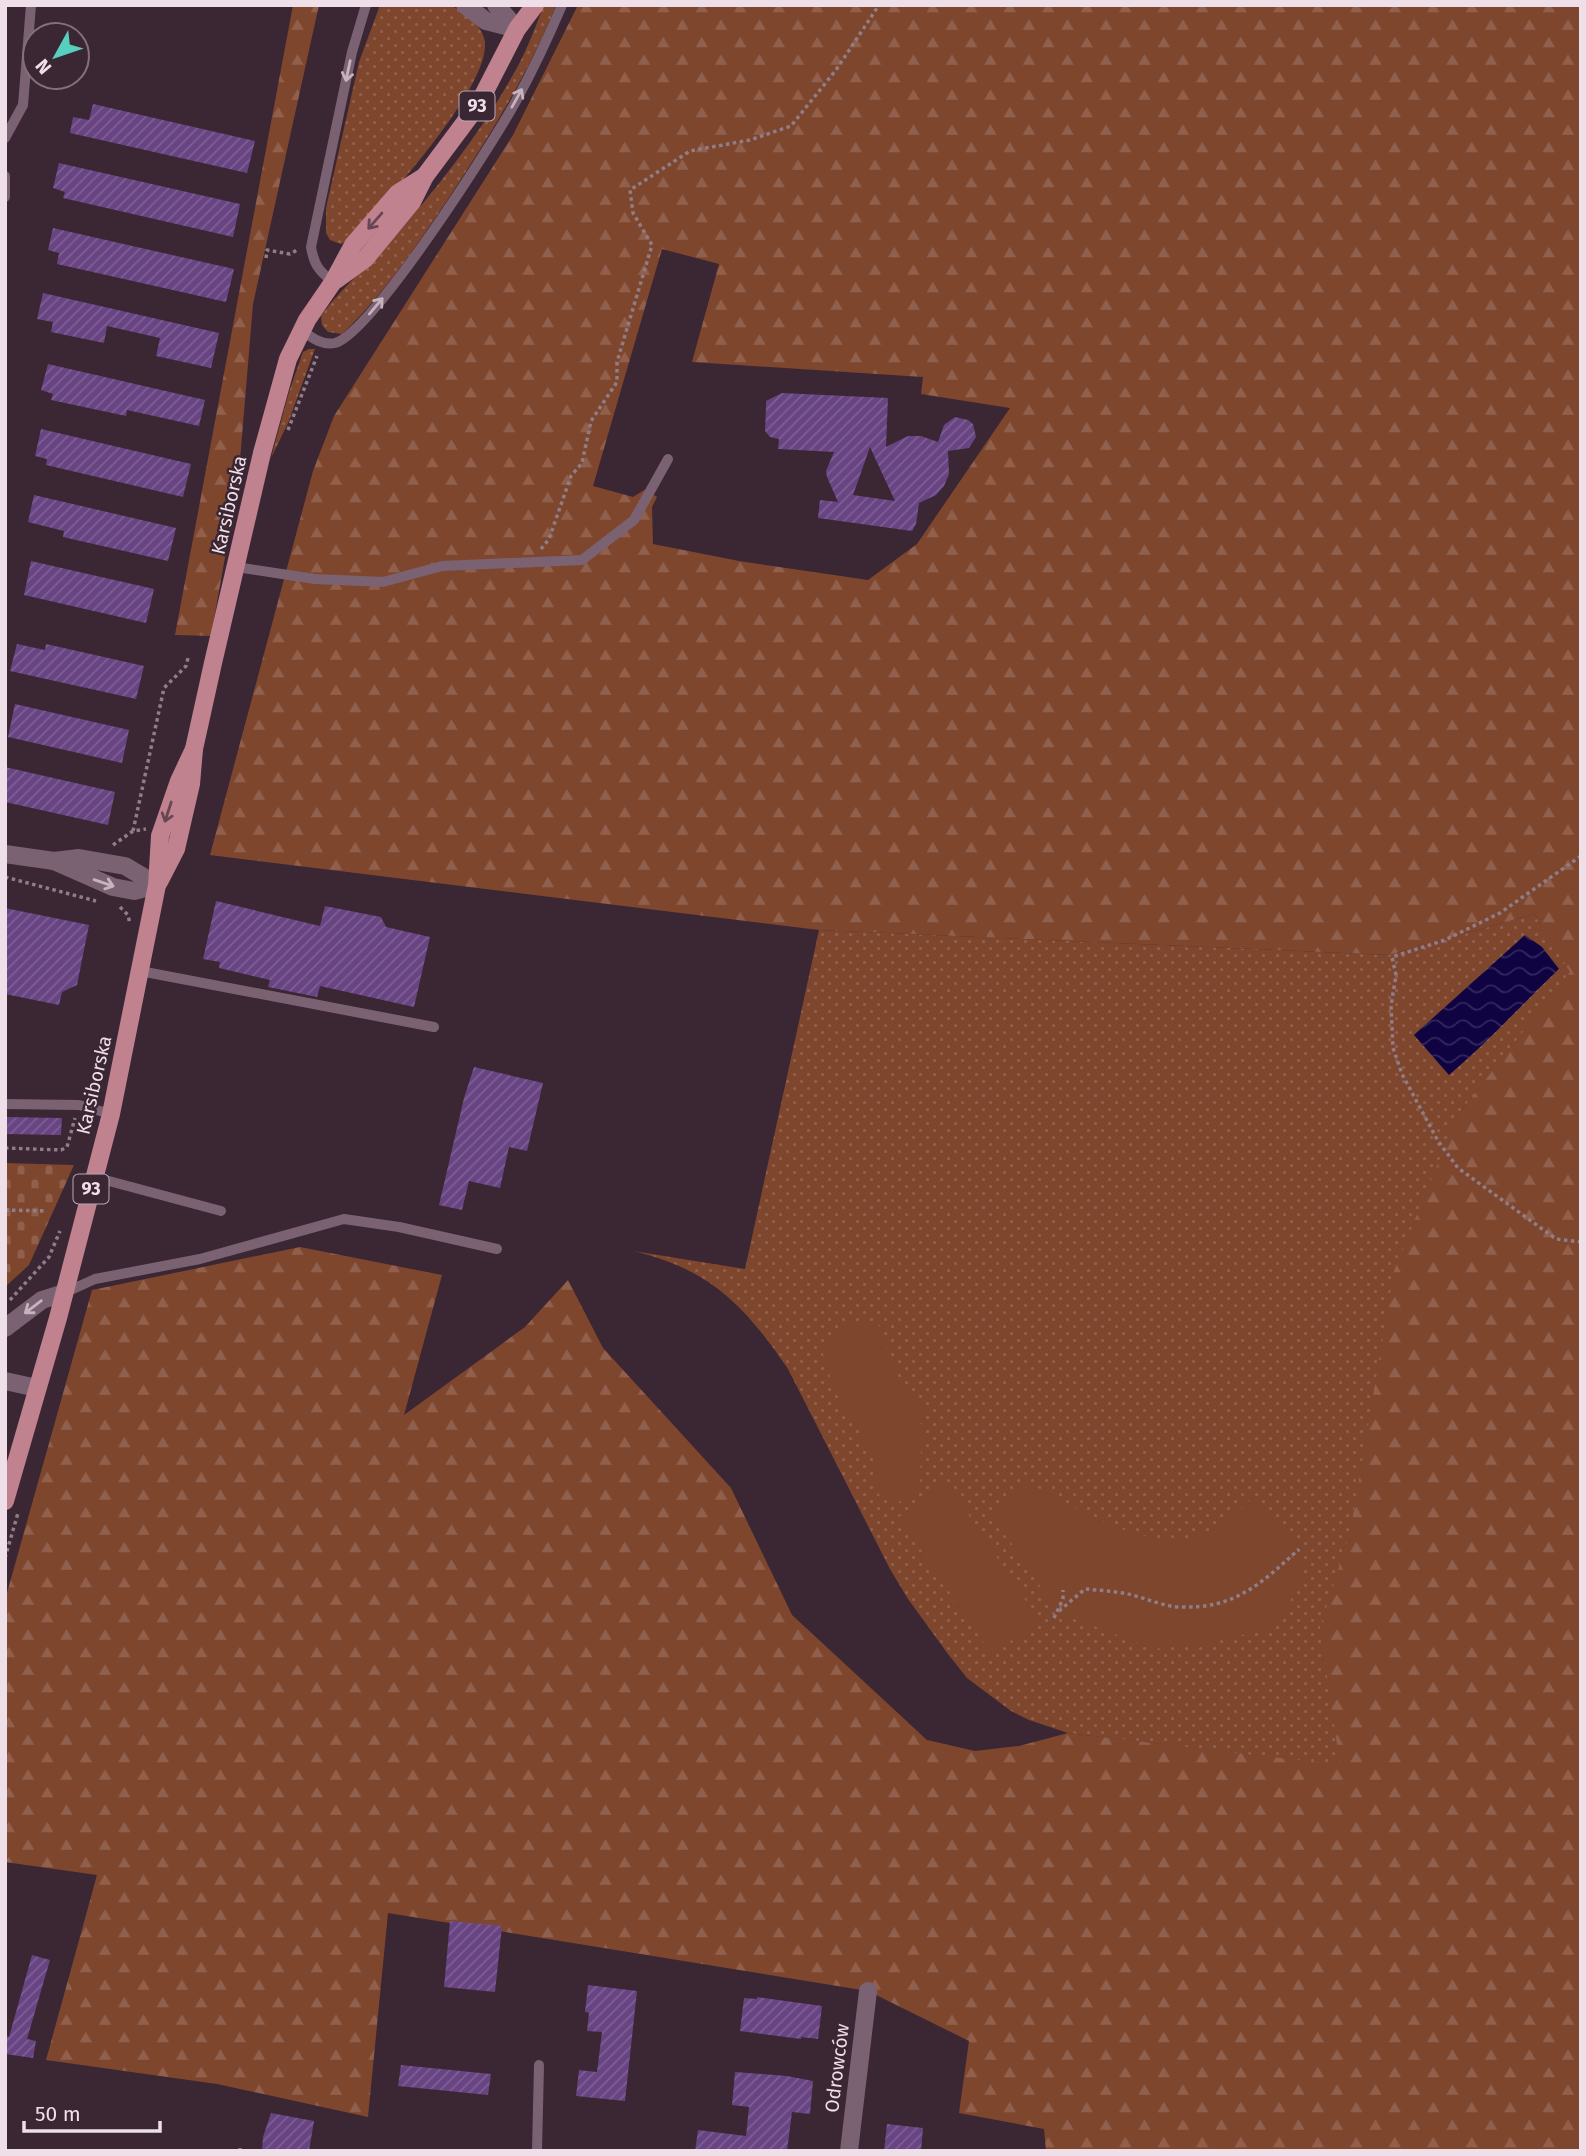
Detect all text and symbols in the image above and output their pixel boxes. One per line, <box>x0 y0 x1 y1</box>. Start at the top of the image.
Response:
north arrow <box>21 21 91 91</box>
text: N <box>30 54 56 79</box>
one-way arrow <box>341 59 354 82</box>
one-way arrow <box>511 88 525 109</box>
road number: 93 <box>460 92 494 120</box>
one-way arrow <box>367 211 383 229</box>
one-way arrow <box>368 297 384 315</box>
street label: Karsiborska <box>206 453 252 557</box>
one-way arrow <box>161 801 173 823</box>
one-way arrow <box>93 878 115 890</box>
street label: Karsiborska <box>71 1033 117 1137</box>
road number: 93 <box>74 1174 108 1204</box>
one-way arrow <box>24 1300 43 1315</box>
street label: Odrowców <box>820 2022 854 2114</box>
scale bar <box>24 2090 161 2134</box>
text: 50 m <box>35 2101 81 2127</box>

